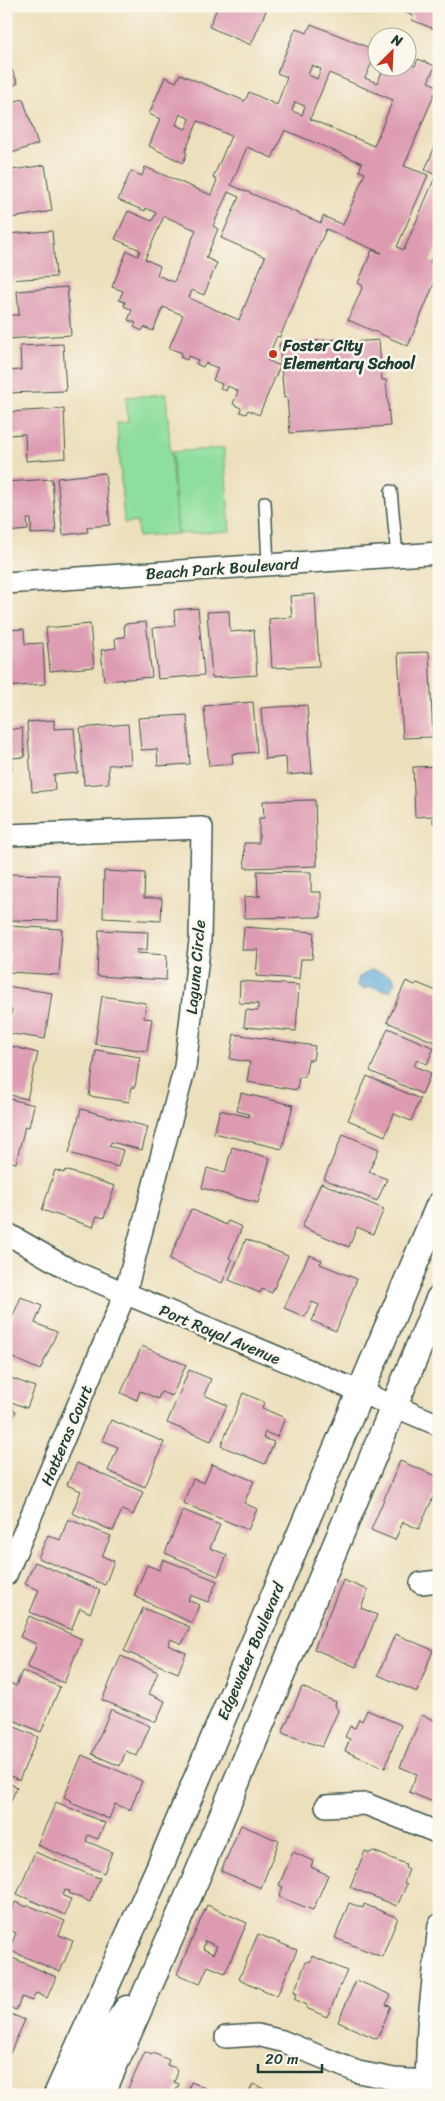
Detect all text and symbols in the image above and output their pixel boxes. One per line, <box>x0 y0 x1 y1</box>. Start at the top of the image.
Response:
text: N <box>387 27 407 54</box>
north arrow <box>368 28 418 78</box>
place label: Foster City Elementary School <box>282 331 416 378</box>
marker: Foster City Elementary School <box>267 348 279 360</box>
street label: Beach Park Boulevard <box>145 549 301 588</box>
street label: Laguna Circle <box>177 919 214 1015</box>
street label: Port Royal Avenue <box>155 1296 285 1373</box>
street label: Hatteras Court <box>32 1380 101 1490</box>
street label: Edgewater Boulevard <box>208 1576 293 1725</box>
scale bar <box>258 2041 321 2073</box>
text: 20 m <box>265 2046 299 2072</box>

